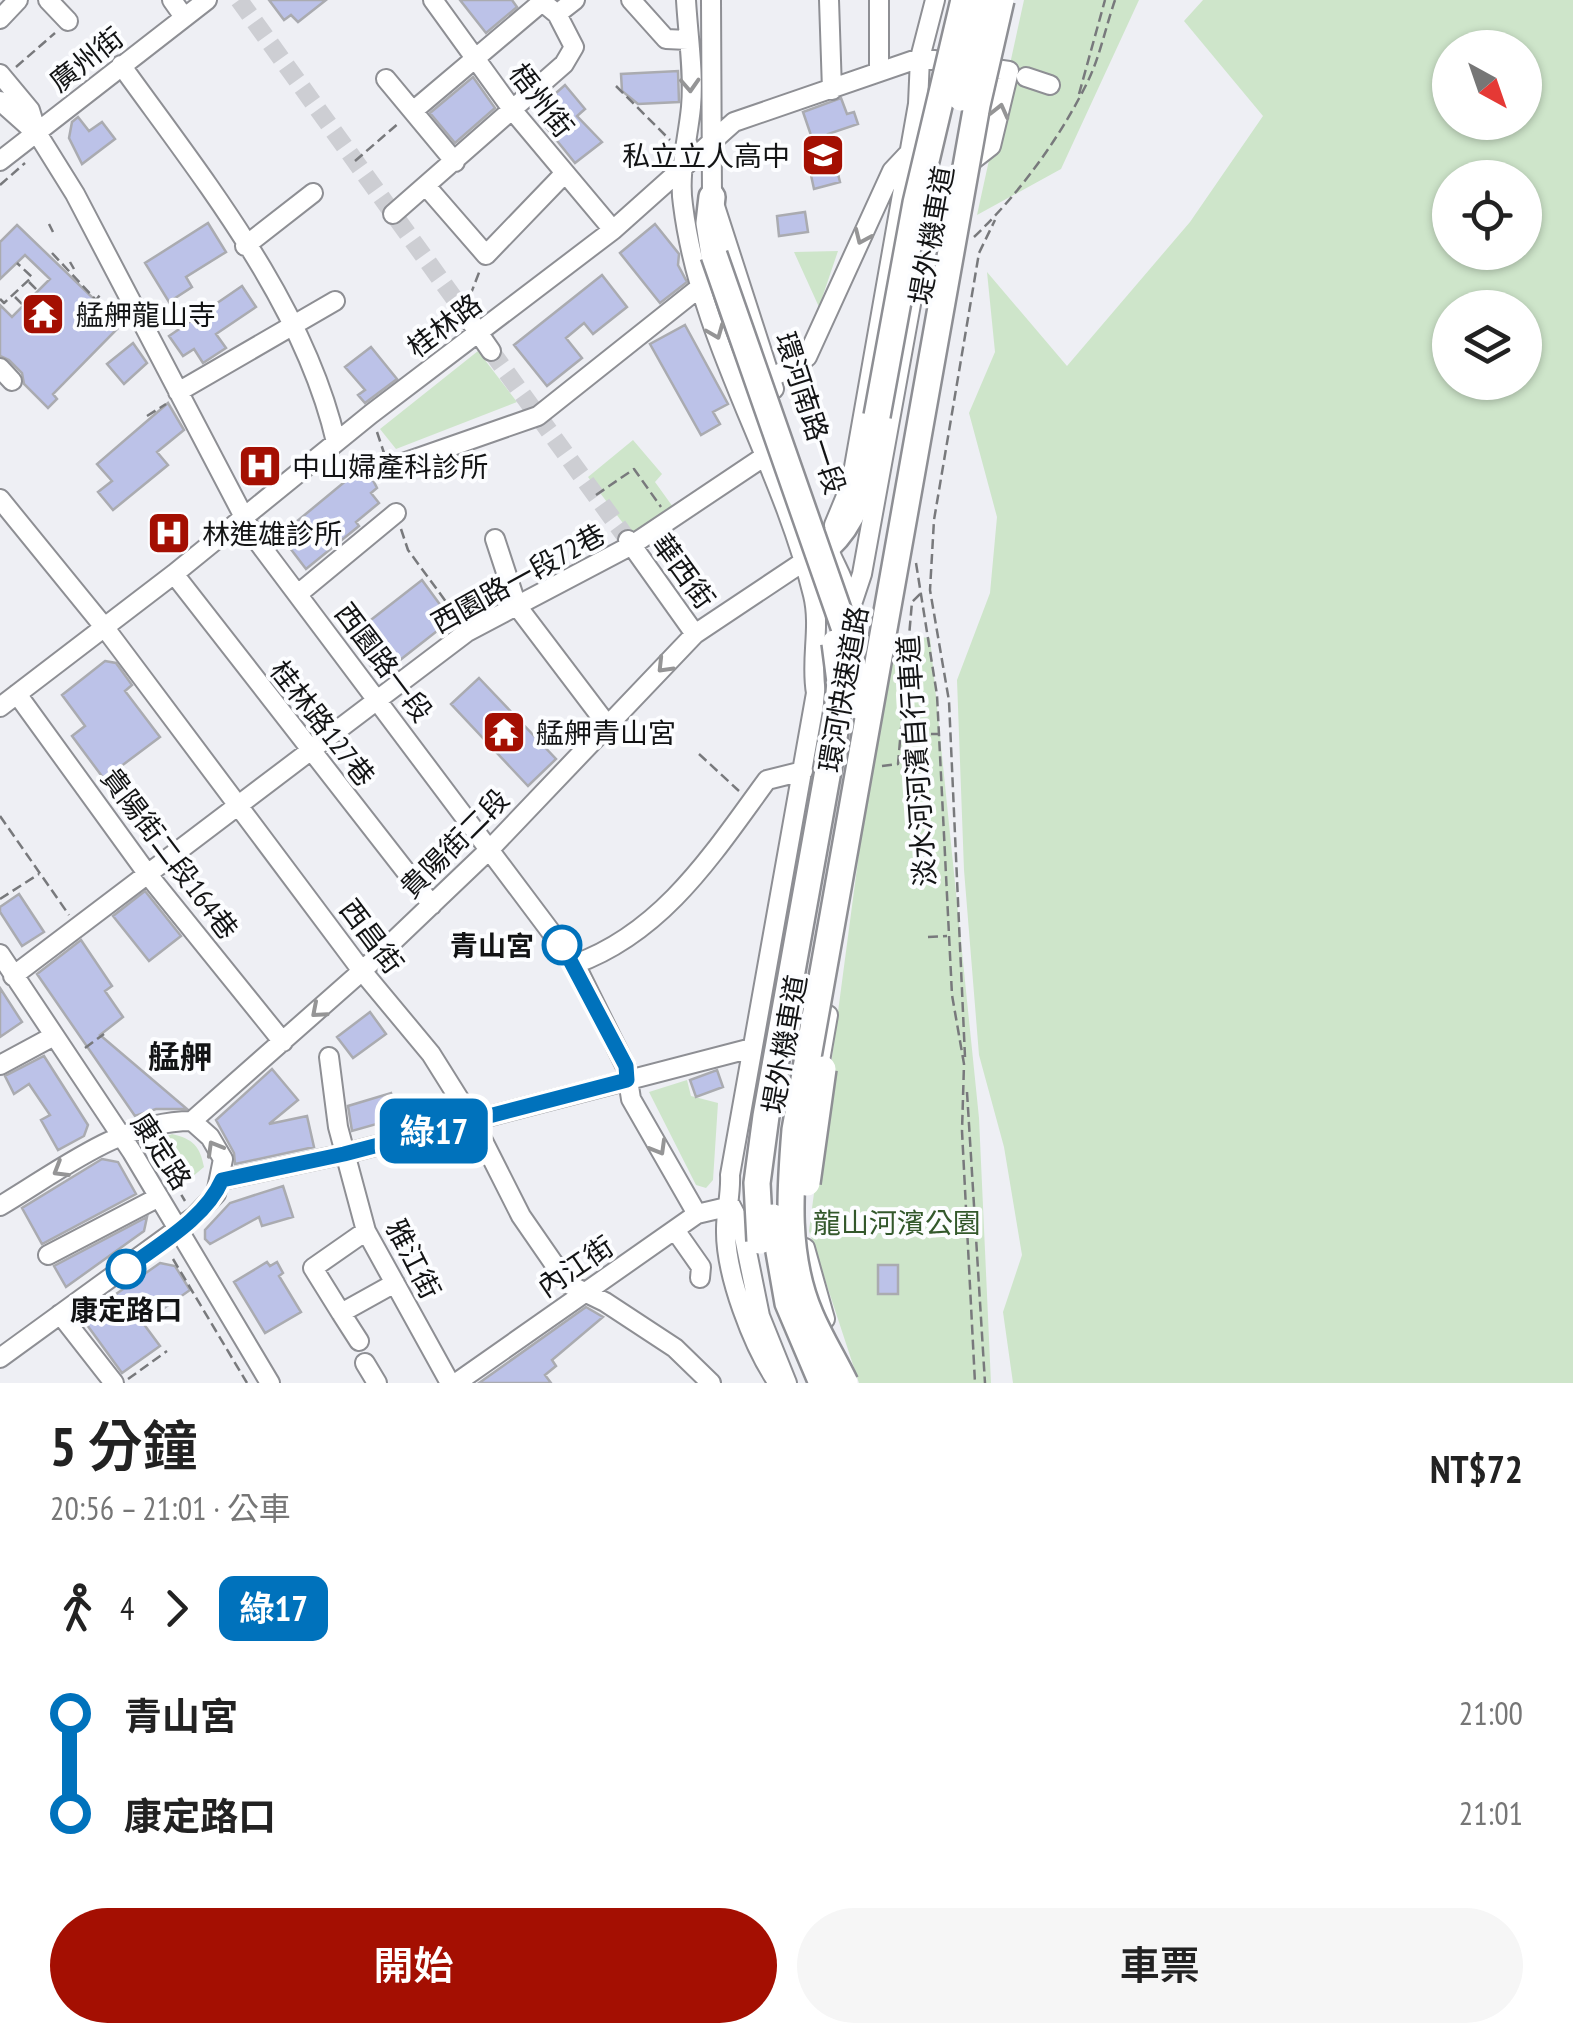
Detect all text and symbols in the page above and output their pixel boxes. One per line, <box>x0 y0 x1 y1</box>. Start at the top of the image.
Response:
street label: 廣州街 <box>42 19 130 99</box>
north arrow <box>1432 30 1542 140</box>
map controls <box>1432 30 1542 400</box>
street label: 梧州街 <box>502 56 582 144</box>
one-way arrow <box>680 77 701 93</box>
one-way arrow <box>988 103 1009 120</box>
school or university icon: 私立立人高中 <box>800 132 846 178</box>
place label: 私立立人高中 <box>622 137 790 174</box>
button: locate <box>1432 160 1542 270</box>
street label: 堤外機車道 <box>901 163 961 307</box>
one-way arrow <box>854 227 874 245</box>
street label: 桂林路 <box>399 285 489 365</box>
button: layers <box>1432 290 1542 400</box>
temple icon: 艋舺龍山寺 <box>20 291 66 337</box>
place label: 艋舺龍山寺 <box>76 296 216 333</box>
one-way arrow <box>704 322 724 339</box>
street label: 環河南路一段 <box>767 327 855 499</box>
hospital icon: 中山婦產科診所 <box>237 443 283 489</box>
place label: 中山婦產科診所 <box>292 448 488 485</box>
hospital icon: 林進雄診所 <box>146 510 192 556</box>
place label: 林進雄診所 <box>202 515 342 552</box>
street label: 西園路一段72巷 <box>425 515 611 641</box>
street label: 華西街 <box>644 526 724 616</box>
street label: 西園路一段 <box>327 595 441 729</box>
street label: 環河快速道路 <box>810 603 876 775</box>
street label: 淡水河河濱自行車道 <box>889 634 943 888</box>
street label: 桂林路127巷 <box>262 653 384 793</box>
one-way arrow <box>658 654 676 673</box>
temple icon: 艋舺青山宮 <box>481 709 527 755</box>
place label: 艋舺青山宮 <box>536 714 676 751</box>
street label: 貴陽街二段164巷 <box>93 760 247 946</box>
street label: 貴陽街二段 <box>391 780 517 906</box>
street label: 西昌街 <box>332 891 412 981</box>
marker: 青山宮 <box>543 926 581 964</box>
place label: 青山宮 <box>450 927 534 964</box>
street label: 堤外機車道 <box>754 972 814 1116</box>
one-way arrow <box>311 999 330 1017</box>
district label: 艋舺 <box>148 1035 212 1077</box>
line badge: 綠17 <box>376 1098 492 1164</box>
street label: 康定路 <box>124 1106 200 1196</box>
text: 綠17 <box>400 1108 468 1154</box>
one-way arrow <box>646 1137 666 1155</box>
one-way arrow <box>206 1140 226 1158</box>
one-way arrow <box>53 1158 71 1177</box>
park label: 龍山河濱公園 <box>813 1204 981 1241</box>
street label: 雅江街 <box>378 1213 450 1305</box>
street label: 內江街 <box>530 1227 620 1305</box>
marker: 康定路口 <box>107 1250 145 1288</box>
place label: 康定路口 <box>70 1291 182 1328</box>
text: 5 分鐘 <box>50 1410 198 1481</box>
text: NT$72 <box>1430 1444 1523 1493</box>
text: 20:56 – 21:01 · 公車 <box>50 1487 291 1529</box>
icon: walk <box>50 1581 105 1636</box>
icon: forward <box>149 1581 204 1636</box>
text: 綠17 <box>239 1585 308 1631</box>
text: 4 <box>120 1587 134 1629</box>
text: 青山宮 <box>124 1691 238 1740</box>
text: 21:00 <box>1459 1692 1523 1734</box>
text: 康定路口 <box>124 1791 276 1840</box>
text: 21:01 <box>1459 1792 1523 1834</box>
button: 開始 <box>50 1908 777 2023</box>
button: 車票 <box>797 1908 1523 2023</box>

